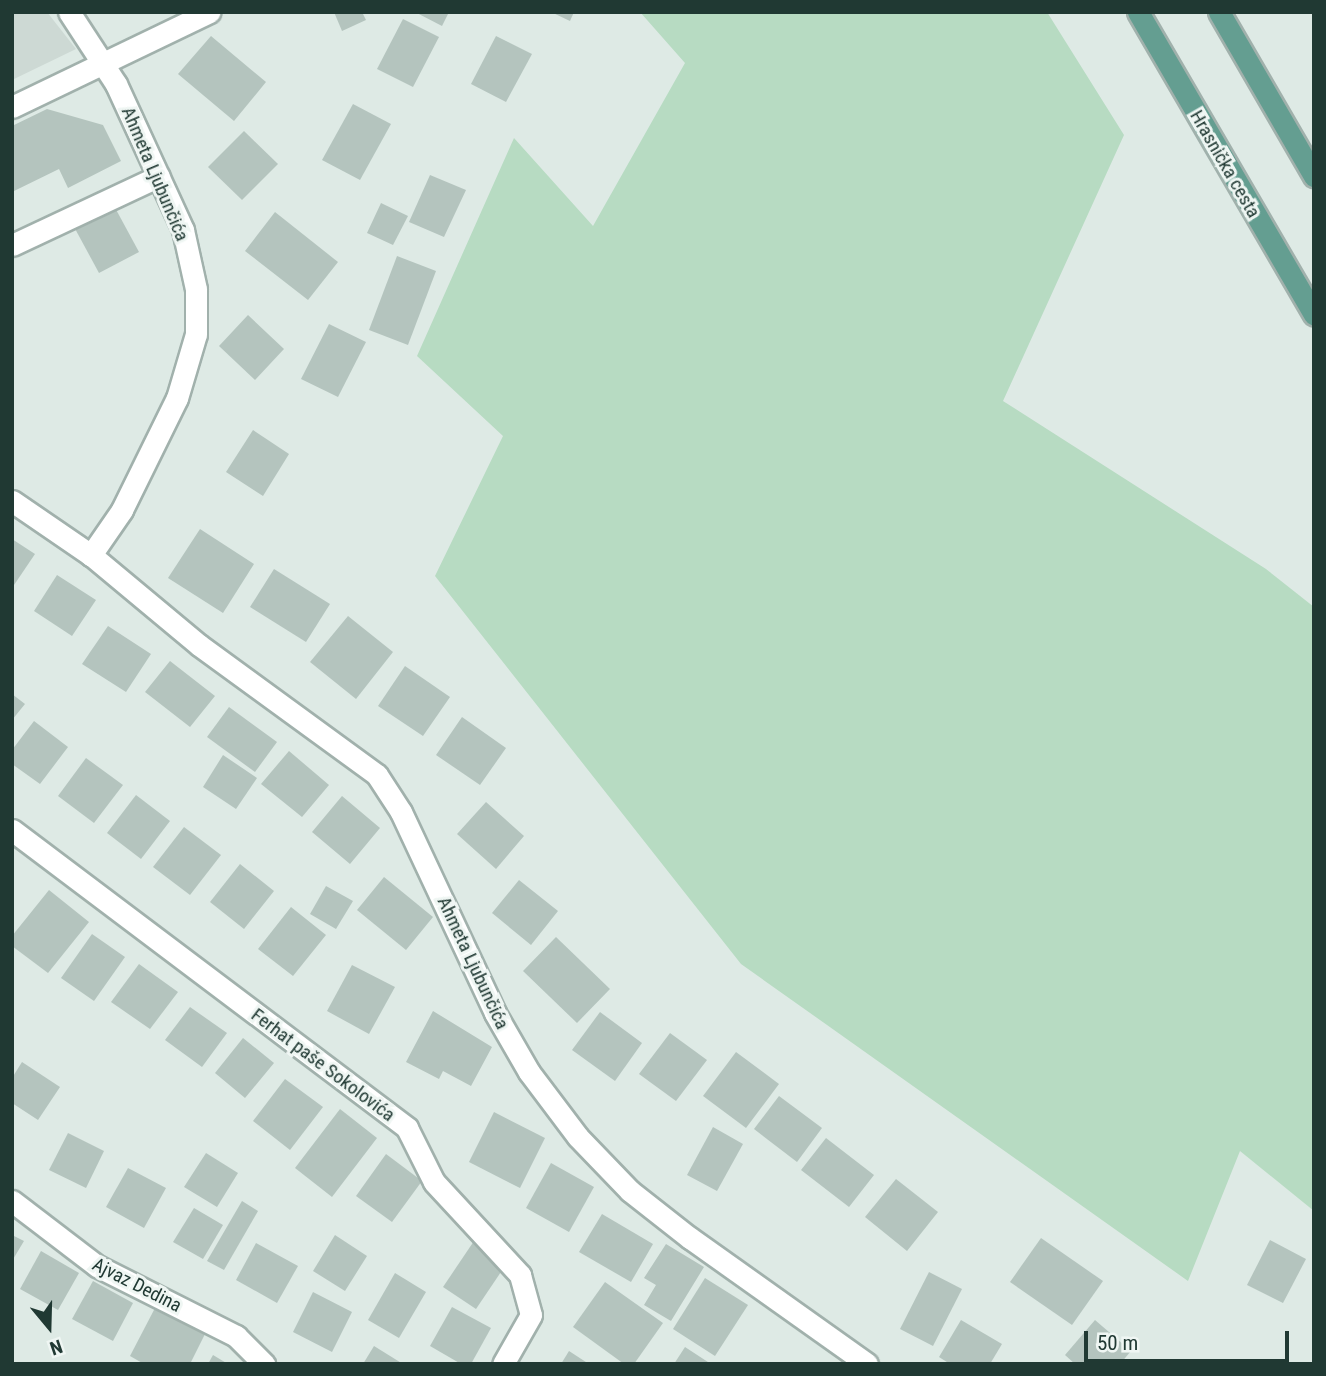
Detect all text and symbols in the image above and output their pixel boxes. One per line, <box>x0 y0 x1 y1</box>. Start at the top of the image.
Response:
street label: Ahmeta Ljubunčića <box>116 103 194 245</box>
street label: Hrasnička cesta <box>1185 106 1265 222</box>
street label: Ahmeta Ljubunčića <box>432 893 514 1033</box>
street label: Ferhat paše Sokolovića <box>247 1004 399 1126</box>
street label: Ajvaz Dedina <box>89 1253 185 1317</box>
north arrow <box>14 1292 84 1362</box>
scale bar <box>1088 1316 1293 1360</box>
text: 50 m <box>1097 1331 1138 1355</box>
text: N <box>47 1335 65 1360</box>

